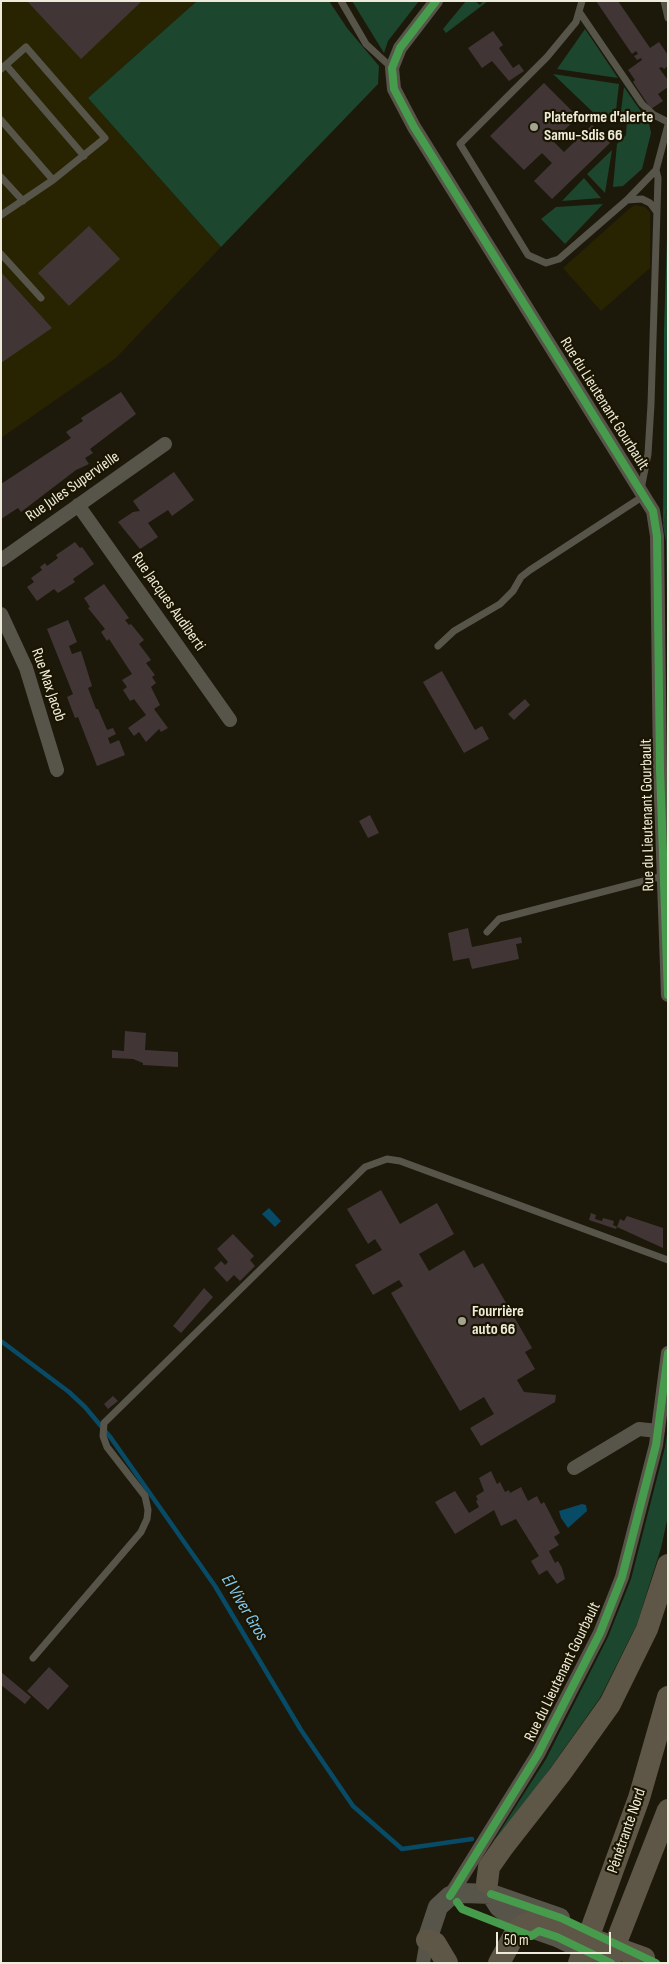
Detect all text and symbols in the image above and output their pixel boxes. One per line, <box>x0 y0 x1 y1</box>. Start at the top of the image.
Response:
place label: Plateforme d'alerte Samu-Sdis 66 <box>544 108 653 146</box>
marker: Plateforme d'alerte Samu-Sdis 66 <box>528 121 540 133</box>
street label: Rue du Lieutenant Gourbault <box>555 334 653 474</box>
street label: Rue Jules Supervielle <box>22 448 124 526</box>
street label: Rue Jacques Audiberti <box>127 549 209 655</box>
street label: Rue Max Jacob <box>26 646 70 724</box>
street label: Rue du Lieutenant Gourbault <box>637 738 659 892</box>
place label: Fourrière auto 66 <box>472 1302 524 1340</box>
marker: Fourrière auto 66 <box>456 1315 468 1327</box>
water label: El Viver Gros <box>216 1571 272 1645</box>
street label: Rue du Lieutenant Gourbault <box>521 1599 605 1745</box>
street label: Pénétrante Nord <box>604 1786 650 1876</box>
scale bar <box>499 1922 614 1954</box>
text: 50 m <box>504 1931 529 1950</box>

